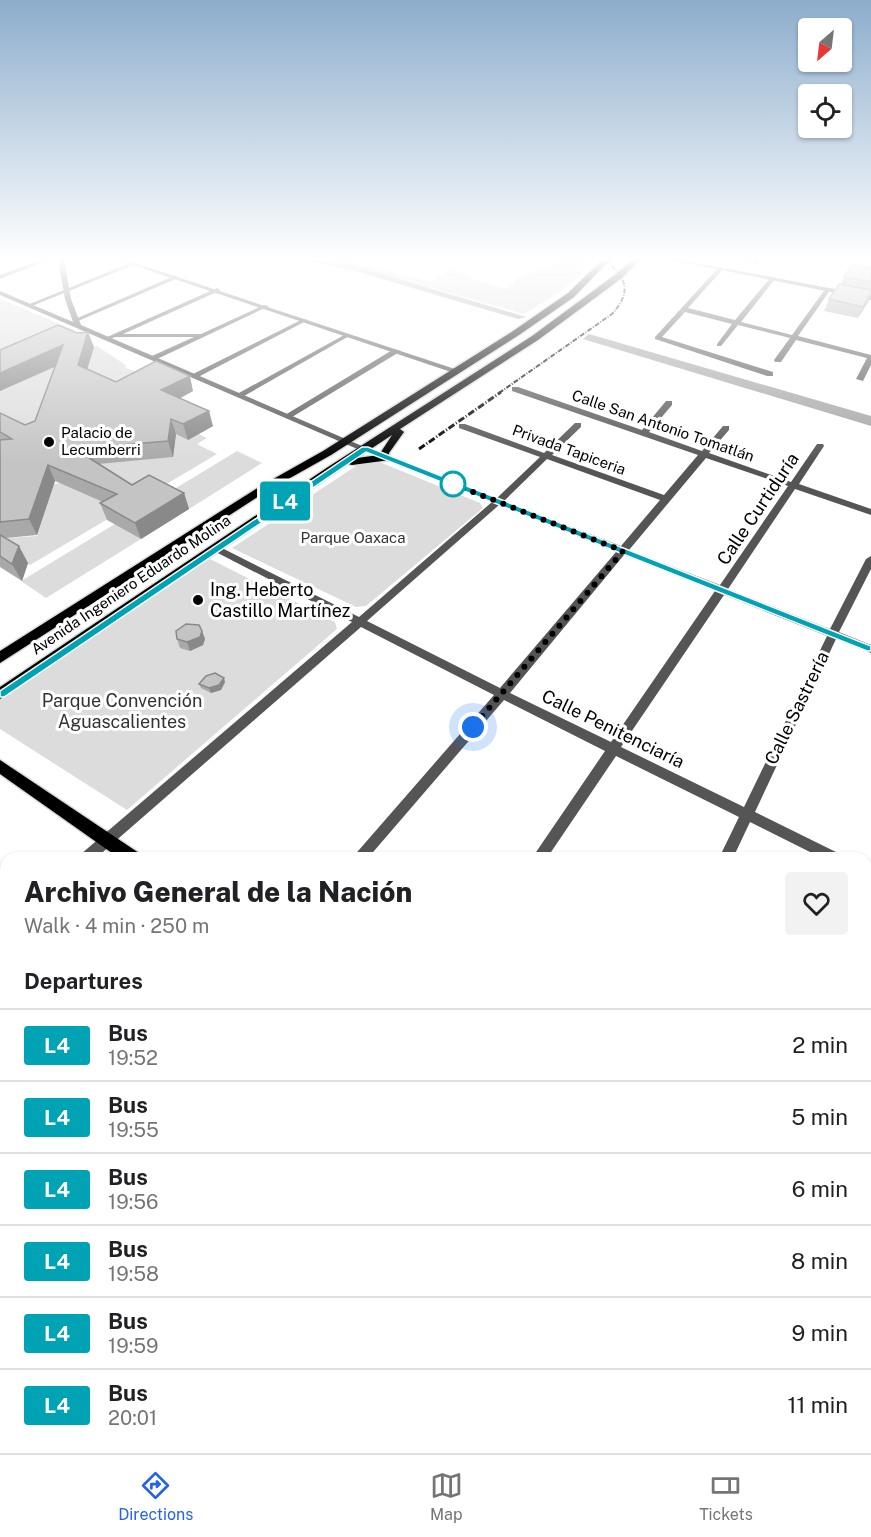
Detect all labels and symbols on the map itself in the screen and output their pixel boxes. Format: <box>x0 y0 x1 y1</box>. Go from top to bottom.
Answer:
north arrow <box>798 18 852 72</box>
street label: Calle San Antonio Tomatlán <box>570 386 757 465</box>
street label: Privada Tapiceria <box>510 421 628 478</box>
place label: Palacio de Lecumberri <box>61 424 141 458</box>
marker: Palacio de Lecumberri <box>42 435 56 449</box>
street label: Calle Curtiduría <box>712 449 803 569</box>
unlabelled marker <box>440 471 466 497</box>
line badge: L4 <box>258 482 312 520</box>
street label: Avenida Ingeniero Eduardo Molina <box>28 511 234 658</box>
park label: Parque Oaxaca <box>301 529 405 546</box>
place label: Ing. Heberto Castillo Martínez <box>210 579 350 621</box>
marker: Ing. Heberto Castillo Martínez <box>191 593 205 607</box>
street label: Calle Sastrería <box>760 648 833 768</box>
street label: Calle Penitenciaría <box>539 685 688 772</box>
park label: Parque Convención Aguascalientes <box>42 690 202 732</box>
your location <box>458 712 488 742</box>

